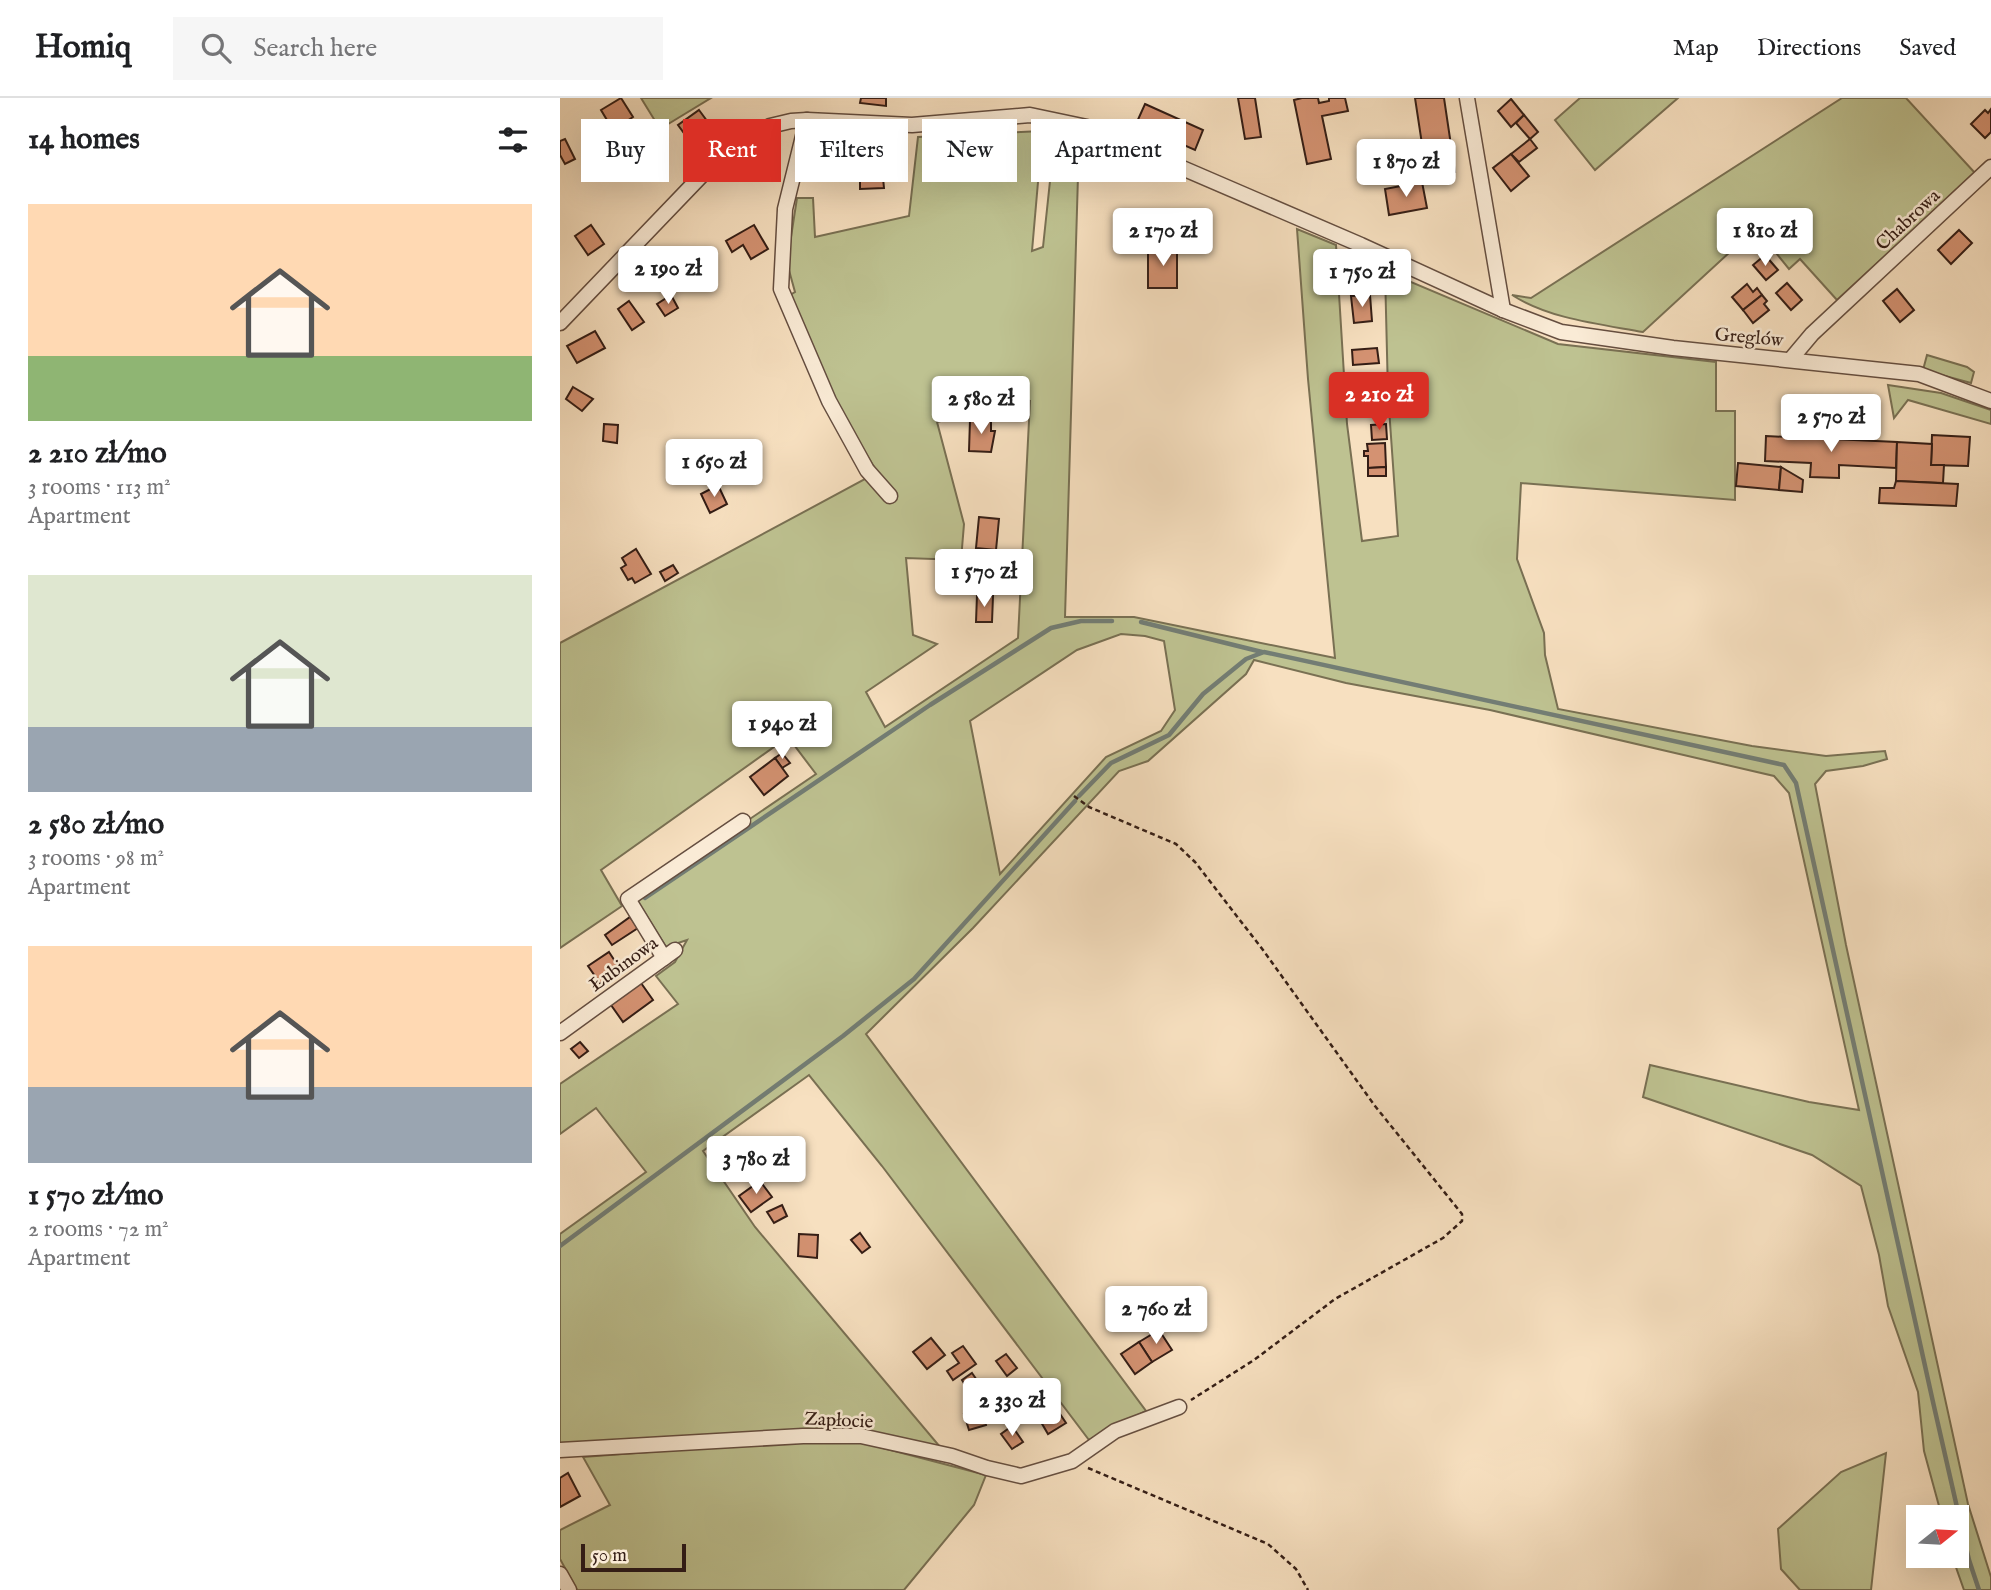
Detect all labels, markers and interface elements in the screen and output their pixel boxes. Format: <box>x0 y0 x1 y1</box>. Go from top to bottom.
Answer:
search box <box>173 17 663 80</box>
text: Homiq <box>35 27 131 69</box>
icon: search <box>197 29 235 67</box>
text: Search here <box>253 32 377 65</box>
text: Map <box>1673 33 1719 64</box>
text: Directions <box>1757 33 1861 64</box>
text: Saved <box>1899 33 1956 64</box>
chip: Buy <box>581 119 669 182</box>
chip: Rent <box>683 119 781 182</box>
chip: Filters <box>795 119 908 182</box>
chip: New <box>922 119 1017 182</box>
chip: Apartment <box>1031 119 1186 182</box>
text: 14 homes <box>28 121 140 159</box>
icon: filters <box>494 121 532 159</box>
pin: 1 870 zł <box>1334 140 1478 199</box>
text: 1 870 zł <box>1373 147 1439 176</box>
street label: Chabrowa <box>1871 184 1946 256</box>
pin: 2 170 zł <box>1091 208 1235 268</box>
pin: 1 810 zł <box>1693 208 1837 268</box>
text: 2 170 zł <box>1129 216 1197 245</box>
text: 1 810 zł <box>1733 216 1797 245</box>
pin: 2 190 zł <box>596 246 740 306</box>
icon: home <box>217 250 343 376</box>
pin: 1 750 zł <box>1290 250 1434 309</box>
text: 2 190 zł <box>634 254 702 283</box>
text: 1 750 zł <box>1329 257 1395 286</box>
street label: Greglów <box>1714 323 1785 353</box>
pin: 2 210 zł <box>1307 372 1451 432</box>
pin: 2 580 zł <box>909 376 1053 436</box>
text: 2 210 zł <box>1345 380 1413 409</box>
text: 2 580 zł <box>948 384 1014 413</box>
pin: 2 570 zł <box>1759 394 1903 454</box>
text: 2 570 zł <box>1797 402 1865 431</box>
text: 2 210 zł/mo <box>28 435 167 473</box>
pin: 1 650 zł <box>642 440 786 499</box>
text: 1 650 zł <box>682 447 746 476</box>
text: 3 rooms · 113 m² <box>28 473 171 502</box>
text: Apartment <box>28 502 131 531</box>
pin: 1 570 zł <box>912 550 1056 609</box>
text: 1 570 zł <box>951 557 1017 586</box>
icon: home <box>217 621 343 747</box>
pin: 1 940 zł <box>710 702 854 761</box>
text: 1 940 zł <box>748 709 816 738</box>
text: 2 580 zł/mo <box>28 806 164 844</box>
text: 3 rooms · 98 m² <box>28 844 164 873</box>
text: Apartment <box>28 873 131 902</box>
street label: Łubinowa <box>585 931 664 998</box>
icon: home <box>217 992 343 1118</box>
pin: 3 780 zł <box>684 1136 828 1196</box>
text: 3 780 zł <box>723 1144 789 1173</box>
text: 1 570 zł/mo <box>28 1177 163 1215</box>
text: 2 rooms · 72 m² <box>28 1215 169 1244</box>
text: Apartment <box>28 1244 131 1273</box>
pin: 2 760 zł <box>1084 1286 1228 1346</box>
text: 2 760 zł <box>1121 1294 1191 1323</box>
pin: 2 330 zł <box>940 1378 1084 1438</box>
text: 2 330 zł <box>979 1386 1045 1415</box>
street label: Zapłocie <box>804 1407 874 1435</box>
north arrow <box>1906 1505 1969 1568</box>
map controls <box>1906 1505 1969 1568</box>
scale bar <box>581 1541 686 1573</box>
text: 50 m <box>592 1544 627 1568</box>

